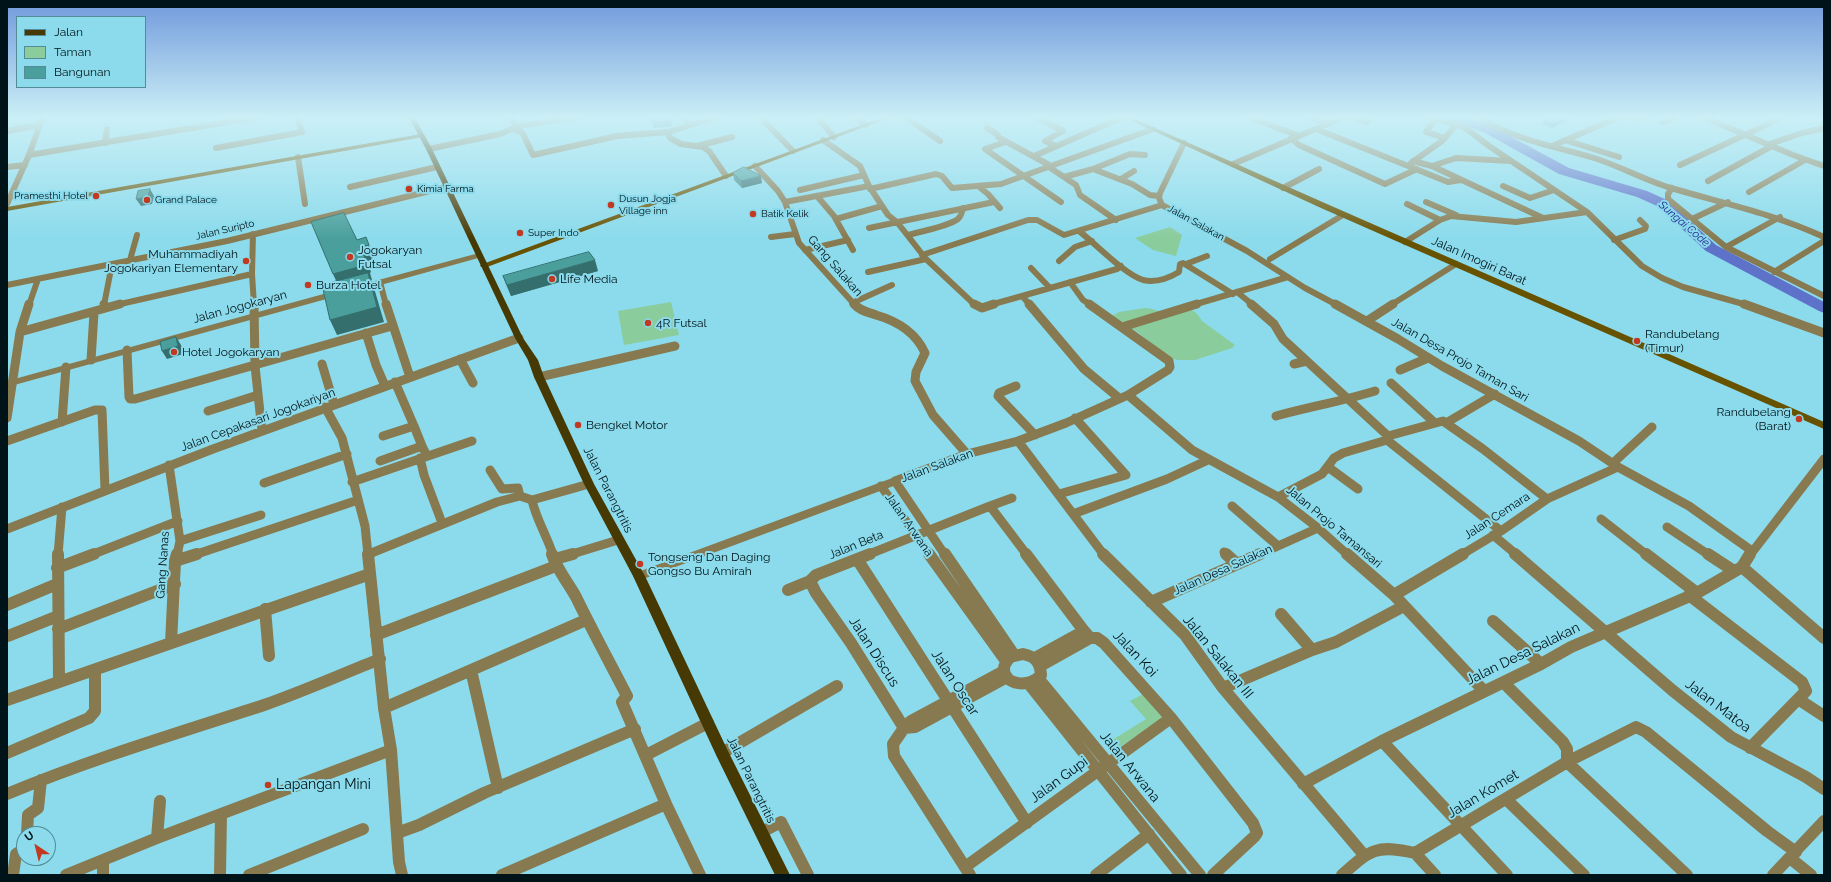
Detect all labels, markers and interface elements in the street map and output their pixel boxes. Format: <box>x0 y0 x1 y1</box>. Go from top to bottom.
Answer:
legend <box>16 16 146 88</box>
text: Jalan <box>54 25 83 39</box>
text: Taman <box>54 45 91 59</box>
text: Bangunan <box>54 65 111 79</box>
place label: Kimia Farma <box>417 183 474 195</box>
marker: Kimia Farma <box>404 184 414 194</box>
place label: Pramesthi Hotel <box>14 190 88 202</box>
marker: Pramesthi Hotel <box>91 191 101 201</box>
place label: Dusun Jogja Village inn <box>619 193 676 216</box>
place label: Grand Palace <box>155 194 217 206</box>
marker: Grand Palace <box>142 195 152 205</box>
water label: Sungai Code <box>1656 198 1712 250</box>
marker: Dusun Jogja Village inn <box>606 200 616 210</box>
street label: Jalan Salakan <box>1166 202 1226 244</box>
place label: Batik Kelik <box>761 208 809 220</box>
marker: Batik Kelik <box>748 209 758 219</box>
street label: Jalan Suripto <box>195 217 255 243</box>
place label: Super Indo <box>528 227 579 239</box>
marker: Super Indo <box>515 228 525 238</box>
street label: Gang Salakan <box>805 233 865 299</box>
street label: Jalan Imogiri Barat <box>1429 234 1529 288</box>
place label: Jogokaryan Futsal <box>358 243 422 271</box>
place label: Muhammadiyah Jogokariyan Elementary <box>104 247 238 275</box>
marker: Jogokaryan Futsal <box>345 252 355 262</box>
marker: Muhammadiyah Jogokariyan Elementary <box>241 256 251 266</box>
place label: Life Media <box>560 272 618 286</box>
marker: Life Media <box>547 274 557 284</box>
place label: Burza Hotel <box>316 278 381 292</box>
marker: Burza Hotel <box>303 280 313 290</box>
street label: Jalan Jogokaryan <box>192 288 288 326</box>
street label: Jalan Desa Projo Taman Sari <box>1389 315 1531 405</box>
place label: 4R Futsal <box>656 316 707 330</box>
marker: 4R Futsal <box>643 318 653 328</box>
place label: Randubelang (Timur) <box>1645 327 1720 355</box>
marker: Randubelang (Timur) <box>1632 336 1642 346</box>
place label: Hotel Jogokaryan <box>182 345 279 359</box>
marker: Hotel Jogokaryan <box>169 347 179 357</box>
street label: Jalan Cepakasari Jogokariyan <box>179 385 337 455</box>
place label: Randubelang (Barat) <box>1716 405 1791 433</box>
marker: Randubelang (Barat) <box>1794 414 1804 424</box>
place label: Bengkel Motor <box>586 418 668 432</box>
marker: Bengkel Motor <box>573 420 583 430</box>
street label: Jalan Parangtritis <box>580 445 636 535</box>
street label: Jalan Salakan <box>899 446 975 486</box>
street label: Jalan Projo Tamansari <box>1283 483 1385 571</box>
street label: Jalan Cemara <box>1461 489 1533 543</box>
street label: Jalan Arwana <box>882 491 936 559</box>
street label: Jalan Beta <box>827 528 885 562</box>
street label: Gang Nanas <box>153 531 173 599</box>
street label: Jalan Desa Salakan <box>1171 542 1275 598</box>
place label: Tongseng Dan Daging Gongso Bu Amirah <box>648 550 770 578</box>
marker: Tongseng Dan Daging Gongso Bu Amirah <box>635 559 645 569</box>
street label: Jalan Salakan III <box>1179 612 1257 702</box>
street label: Jalan Discus <box>845 614 903 690</box>
street label: Jalan Desa Salakan <box>1463 619 1583 689</box>
street label: Jalan Koi <box>1109 627 1161 681</box>
street label: Jalan Oscar <box>928 647 982 719</box>
street label: Jalan Matoa <box>1682 676 1754 736</box>
street label: Jalan Arwana <box>1096 728 1164 806</box>
street label: Jalan Parangtritis <box>724 734 778 826</box>
street label: Jalan Gupi <box>1027 753 1091 807</box>
street label: Jalan Komet <box>1444 766 1522 822</box>
place label: Lapangan Mini <box>276 777 371 793</box>
marker: Lapangan Mini <box>263 780 273 790</box>
north arrow <box>16 826 56 866</box>
text: U <box>22 829 37 844</box>

